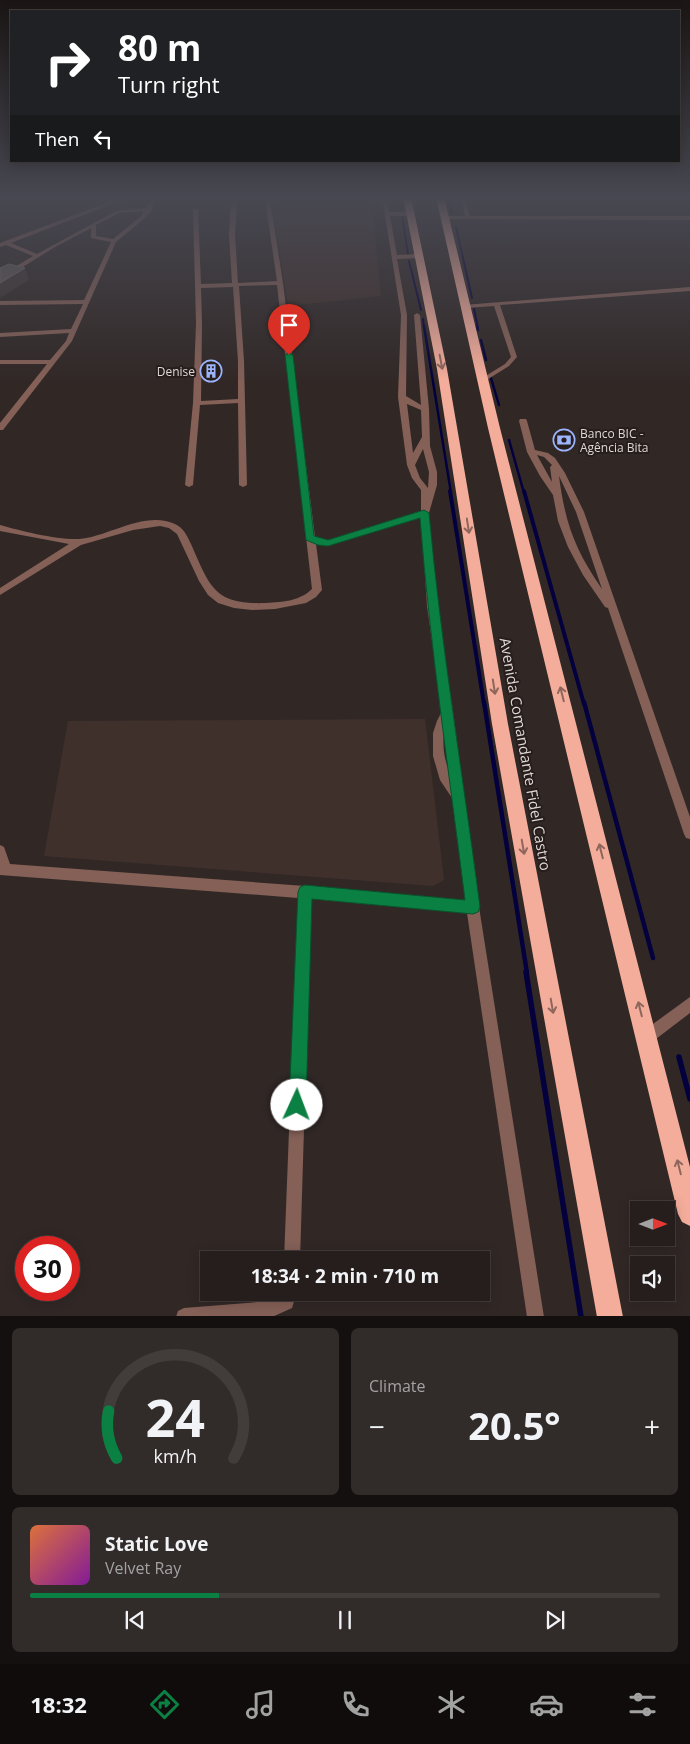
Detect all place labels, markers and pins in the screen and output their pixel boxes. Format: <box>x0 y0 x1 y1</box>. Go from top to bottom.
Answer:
pin <box>268 304 310 355</box>
building icon: Denise <box>199 359 223 383</box>
place label: Denise <box>157 363 195 380</box>
place label: Banco BIC - Agência Bita <box>580 425 649 456</box>
bank icon: Banco BIC - Agência Bita <box>552 428 576 452</box>

